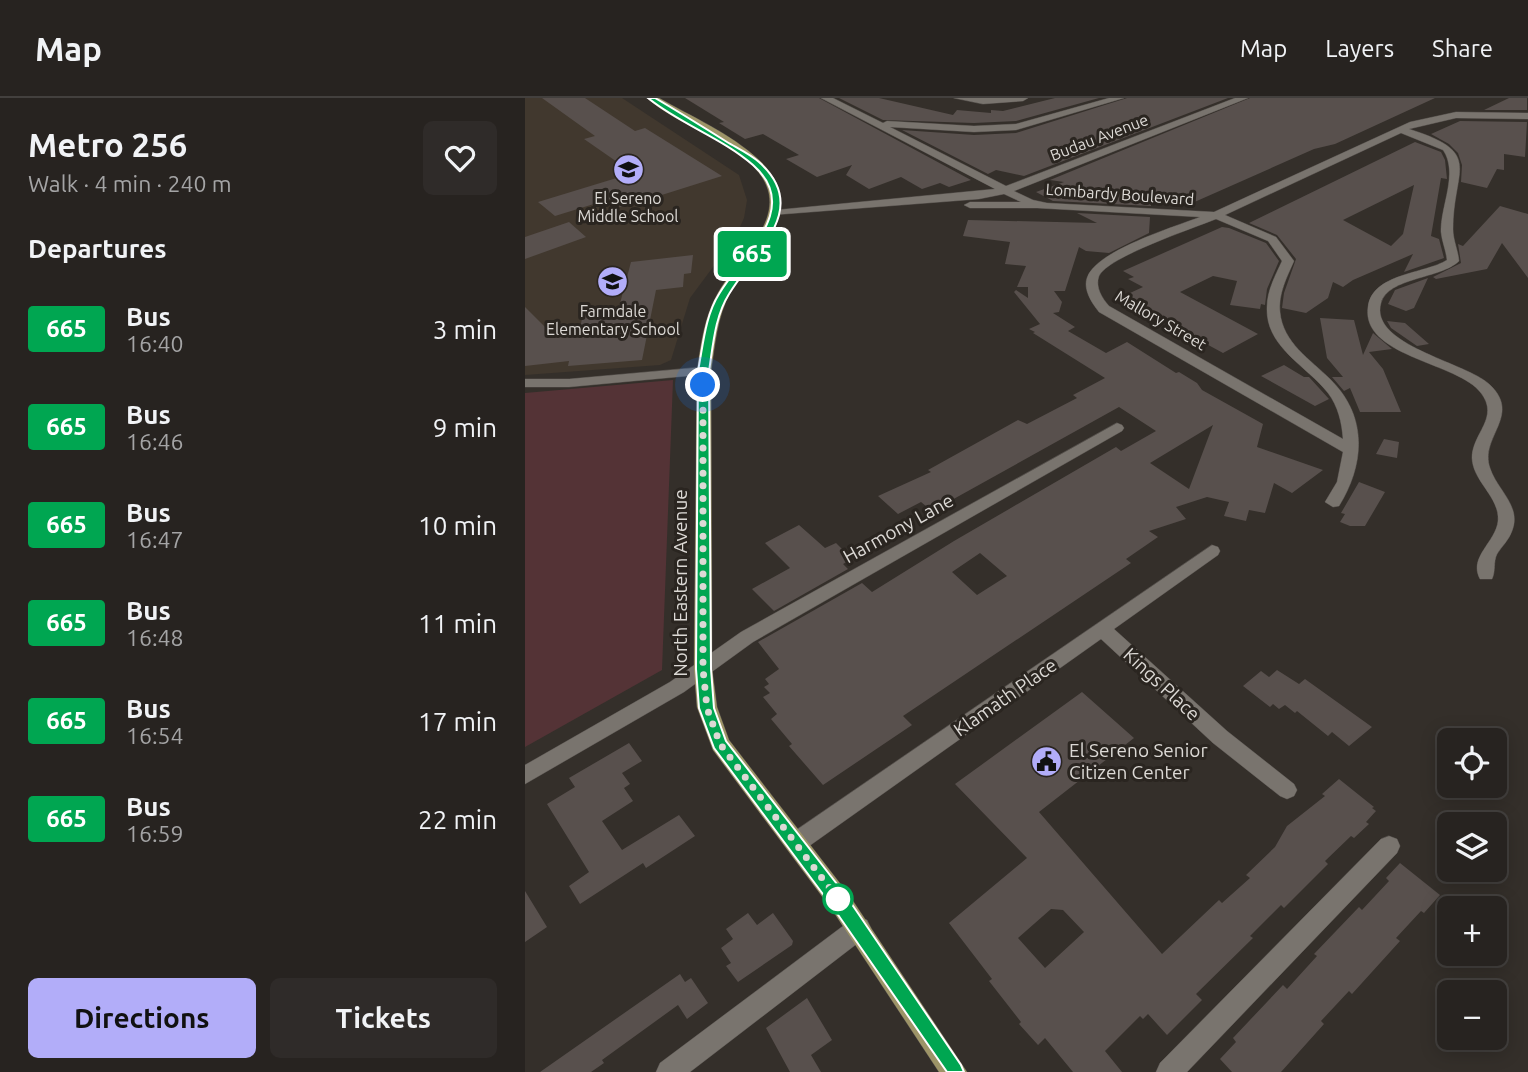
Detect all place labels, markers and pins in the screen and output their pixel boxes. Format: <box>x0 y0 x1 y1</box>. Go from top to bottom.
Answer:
school or university icon: El Sereno Middle School <box>611 152 645 186</box>
place label: El Sereno Middle School <box>577 189 679 225</box>
school or university icon: Farmdale Elementary School <box>596 265 630 299</box>
place label: Farmdale Elementary School <box>546 302 680 338</box>
place label: El Sereno Senior Citizen Center <box>1069 739 1208 783</box>
public building icon: El Sereno Senior Citizen Center <box>1029 744 1063 778</box>
unlabelled marker <box>823 884 853 914</box>

